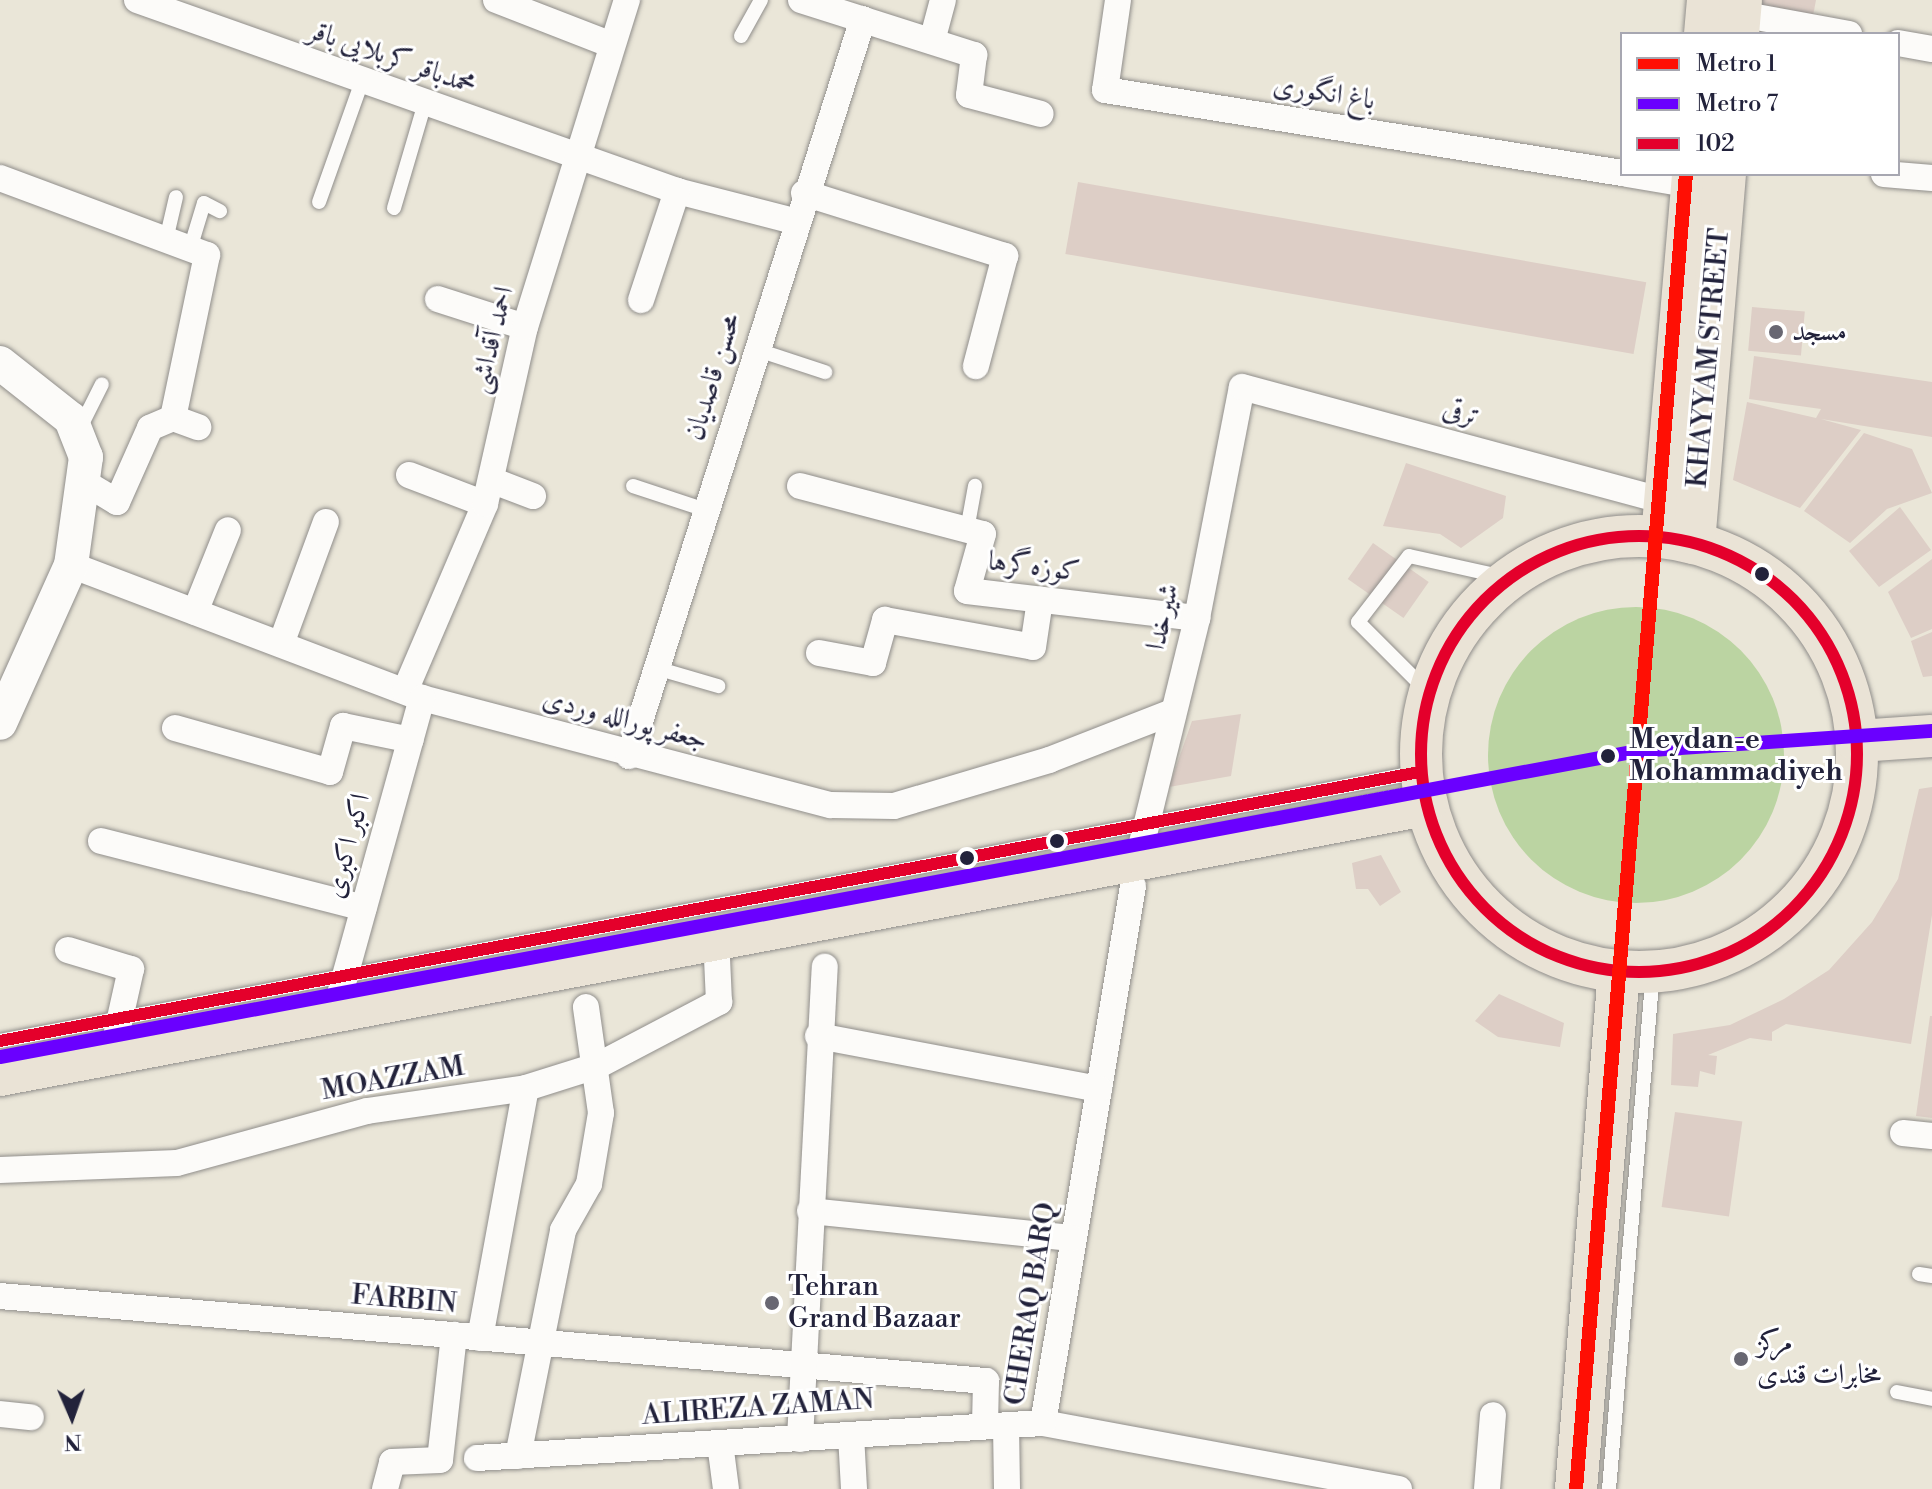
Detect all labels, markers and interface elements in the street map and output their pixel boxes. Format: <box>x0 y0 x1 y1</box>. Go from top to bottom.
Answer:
street label: محمدباقر کربلایی باقر <box>304 14 480 102</box>
legend <box>1620 32 1900 176</box>
text: Metro 1 <box>1696 49 1777 79</box>
street label: باغ انگوری <box>1271 68 1377 118</box>
text: Metro 7 <box>1696 89 1778 119</box>
text: 102 <box>1696 129 1735 159</box>
street label: KHAYYAM STREET <box>1681 227 1737 489</box>
street label: احمد آقداشی <box>462 283 522 397</box>
street label: محسن قاصدیان <box>678 309 748 445</box>
place label: مسجد <box>1792 315 1847 349</box>
marker: مسجد <box>1767 323 1785 341</box>
street label: ترقی <box>1439 392 1483 434</box>
street label: کوزه‌گرها <box>986 545 1082 589</box>
unlabelled marker <box>1754 566 1770 582</box>
street label: شیرخدا <box>1139 580 1187 654</box>
street label: جعفر پورالله وردی <box>539 682 711 758</box>
place label: Meydan-e Mohammadiyeh <box>1629 723 1842 789</box>
marker: Meydan-e Mohammadiyeh <box>1594 742 1622 770</box>
street label: اکبر اکبری <box>318 790 378 902</box>
unlabelled marker <box>1049 833 1065 849</box>
unlabelled marker <box>959 850 975 866</box>
street label: MOAZZAM <box>319 1050 467 1108</box>
street label: CHERAQ BARQ <box>998 1200 1064 1408</box>
place label: Tehran Grand Bazaar <box>788 1270 961 1336</box>
street label: FARBIN <box>350 1279 458 1321</box>
marker: Tehran Grand Bazaar <box>763 1294 781 1312</box>
place label: مرکز مخابرات قندی <box>1757 1326 1881 1392</box>
marker: مرکز مخابرات قندی <box>1732 1350 1750 1368</box>
north arrow <box>32 1377 112 1457</box>
street label: ALIREZA ZAMAN <box>641 1383 875 1433</box>
text: N <box>64 1428 82 1455</box>

